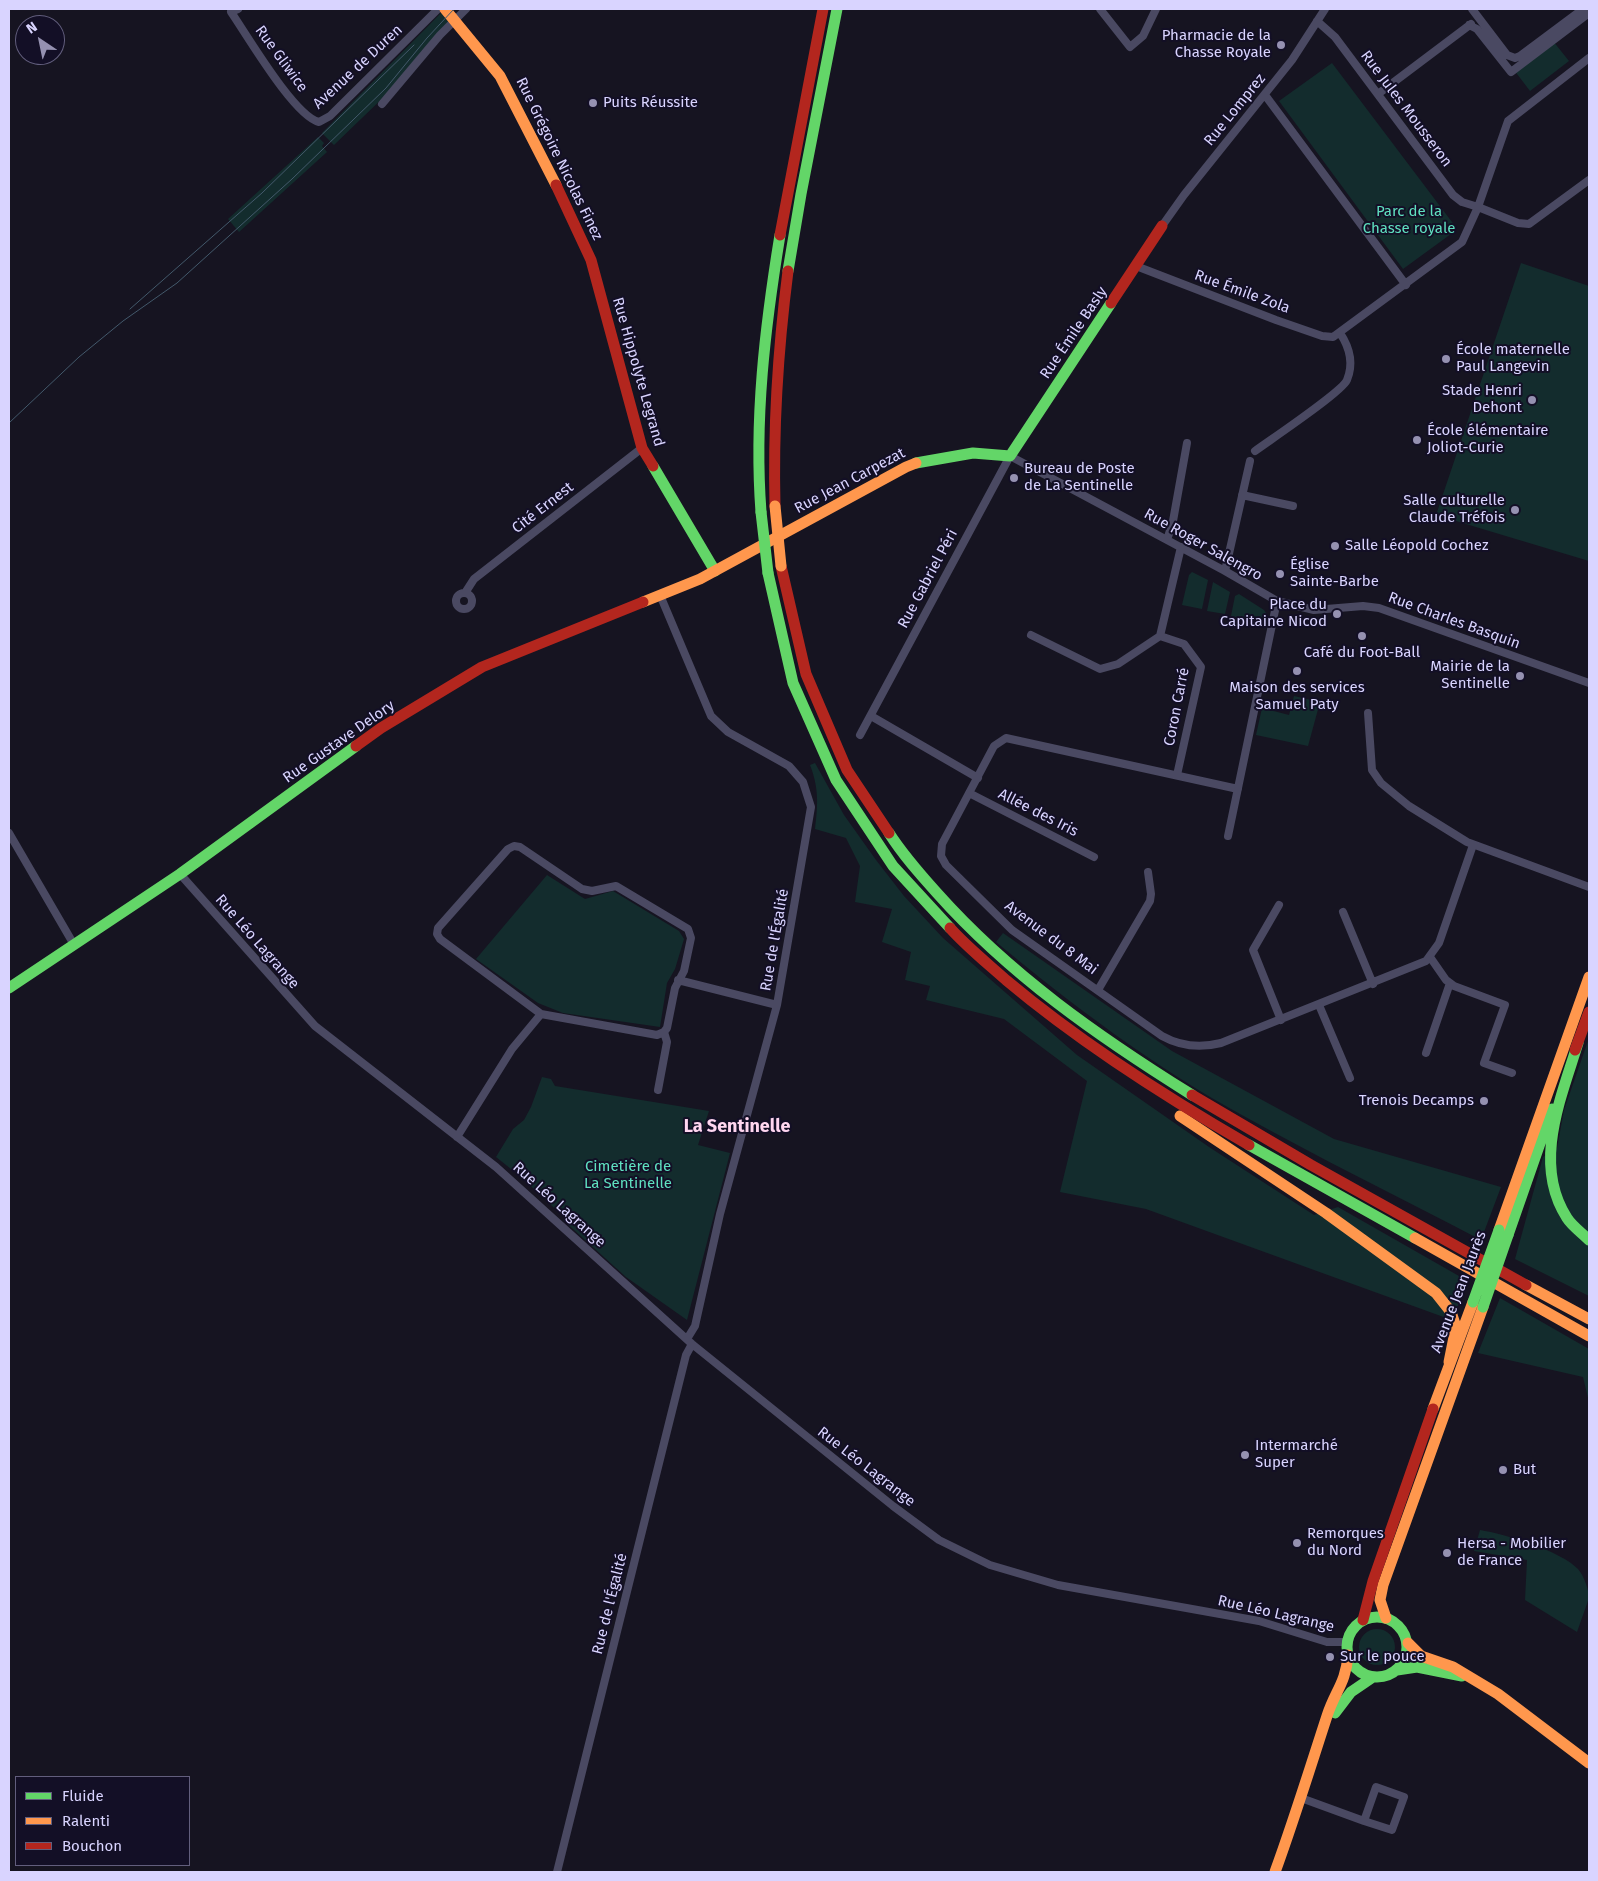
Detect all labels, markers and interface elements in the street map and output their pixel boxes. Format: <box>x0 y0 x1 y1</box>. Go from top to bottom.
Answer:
north arrow <box>15 15 65 65</box>
text: N <box>23 18 40 38</box>
street label: Avenue de Duren <box>310 21 406 113</box>
street label: Rue Gliwice <box>251 22 311 96</box>
place label: Pharmacie de la Chasse Royale <box>1162 27 1271 62</box>
marker: Pharmacie de la Chasse Royale <box>1275 39 1287 51</box>
street label: Rue Jules Mousseron <box>1356 47 1456 171</box>
street label: Rue Lomprez <box>1200 70 1270 150</box>
street label: Rue Grégoire Nicolas Finez <box>512 75 606 243</box>
place label: Puits Réussite <box>603 94 698 112</box>
marker: Puits Réussite <box>587 97 599 109</box>
park label: Parc de la Chasse royale <box>1363 203 1455 238</box>
street label: Rue Émile Zola <box>1192 266 1292 318</box>
street label: Rue Émile Basly <box>1037 284 1111 382</box>
street label: Rue Hippolyte Legrand <box>608 295 668 449</box>
place label: École maternelle Paul Langevin <box>1456 341 1570 376</box>
marker: École maternelle Paul Langevin <box>1440 353 1452 365</box>
place label: Stade Henri Dehont <box>1442 382 1522 417</box>
marker: Stade Henri Dehont <box>1526 394 1538 406</box>
place label: École élémentaire Joliot-Curie <box>1427 422 1549 457</box>
marker: École élémentaire Joliot-Curie <box>1411 434 1423 446</box>
street label: Rue Jean Carpezat <box>792 444 908 518</box>
place label: Bureau de Poste de La Sentinelle <box>1024 460 1135 495</box>
marker: Bureau de Poste de La Sentinelle <box>1008 472 1020 484</box>
street label: Cité Ernest <box>509 478 577 538</box>
place label: Salle culturelle Claude Tréfois <box>1403 492 1505 527</box>
marker: Salle culturelle Claude Tréfois <box>1509 504 1521 516</box>
street label: Rue Roger Salengro <box>1141 505 1265 585</box>
street label: Rue Gabriel Péri <box>894 526 962 632</box>
place label: Salle Léopold Cochez <box>1345 537 1488 555</box>
marker: Salle Léopold Cochez <box>1329 540 1341 552</box>
place label: Église Sainte-Barbe <box>1290 556 1379 591</box>
marker: Église Sainte-Barbe <box>1274 568 1286 580</box>
street label: Rue Charles Basquin <box>1385 589 1523 653</box>
place label: Place du Capitaine Nicod <box>1220 596 1327 631</box>
marker: Place du Capitaine Nicod <box>1331 608 1343 620</box>
marker: Café du Foot-Ball <box>1356 630 1368 642</box>
place label: Café du Foot-Ball <box>1304 644 1420 662</box>
place label: Mairie de la Sentinelle <box>1430 658 1510 693</box>
marker: Maison des services Samuel Paty <box>1291 665 1303 677</box>
street label: Coron Carré <box>1161 666 1193 748</box>
marker: Mairie de la Sentinelle <box>1514 670 1526 682</box>
place label: Maison des services Samuel Paty <box>1229 679 1365 714</box>
street label: Rue Gustave Delory <box>280 697 398 787</box>
street label: Allée des Iris <box>995 785 1081 841</box>
street label: Rue de l'Égalité <box>757 887 793 993</box>
street label: Rue Léo Lagrange <box>211 891 303 993</box>
street label: Avenue du 8 Mai <box>1001 897 1101 979</box>
place label: Trenois Decamps <box>1359 1092 1474 1110</box>
marker: Trenois Decamps <box>1478 1095 1490 1107</box>
district label: La Sentinelle <box>684 1116 790 1138</box>
street label: Rue Léo Lagrange <box>509 1158 609 1252</box>
park label: Cimetière de La Sentinelle <box>584 1158 672 1193</box>
street label: Avenue Jean Jaurès <box>1427 1228 1491 1356</box>
street label: Rue Léo Lagrange <box>814 1423 918 1511</box>
place label: Intermarché Super <box>1255 1437 1338 1472</box>
marker: Intermarché Super <box>1239 1449 1251 1461</box>
place label: But <box>1513 1461 1536 1479</box>
marker: But <box>1497 1464 1509 1476</box>
place label: Remorques du Nord <box>1307 1525 1384 1560</box>
place label: Hersa - Mobilier de France <box>1457 1535 1566 1570</box>
marker: Remorques du Nord <box>1291 1537 1303 1549</box>
marker: Hersa - Mobilier de France <box>1441 1547 1453 1559</box>
street label: Rue de l'Égalité <box>589 1551 631 1657</box>
street label: Rue Léo Lagrange <box>1216 1592 1336 1636</box>
place label: Sur le pouce <box>1340 1648 1425 1666</box>
marker: Sur le pouce <box>1324 1651 1336 1663</box>
legend <box>15 1776 190 1866</box>
text: Fluide <box>62 1787 104 1805</box>
text: Ralenti <box>62 1812 110 1830</box>
text: Bouchon <box>62 1837 122 1855</box>

